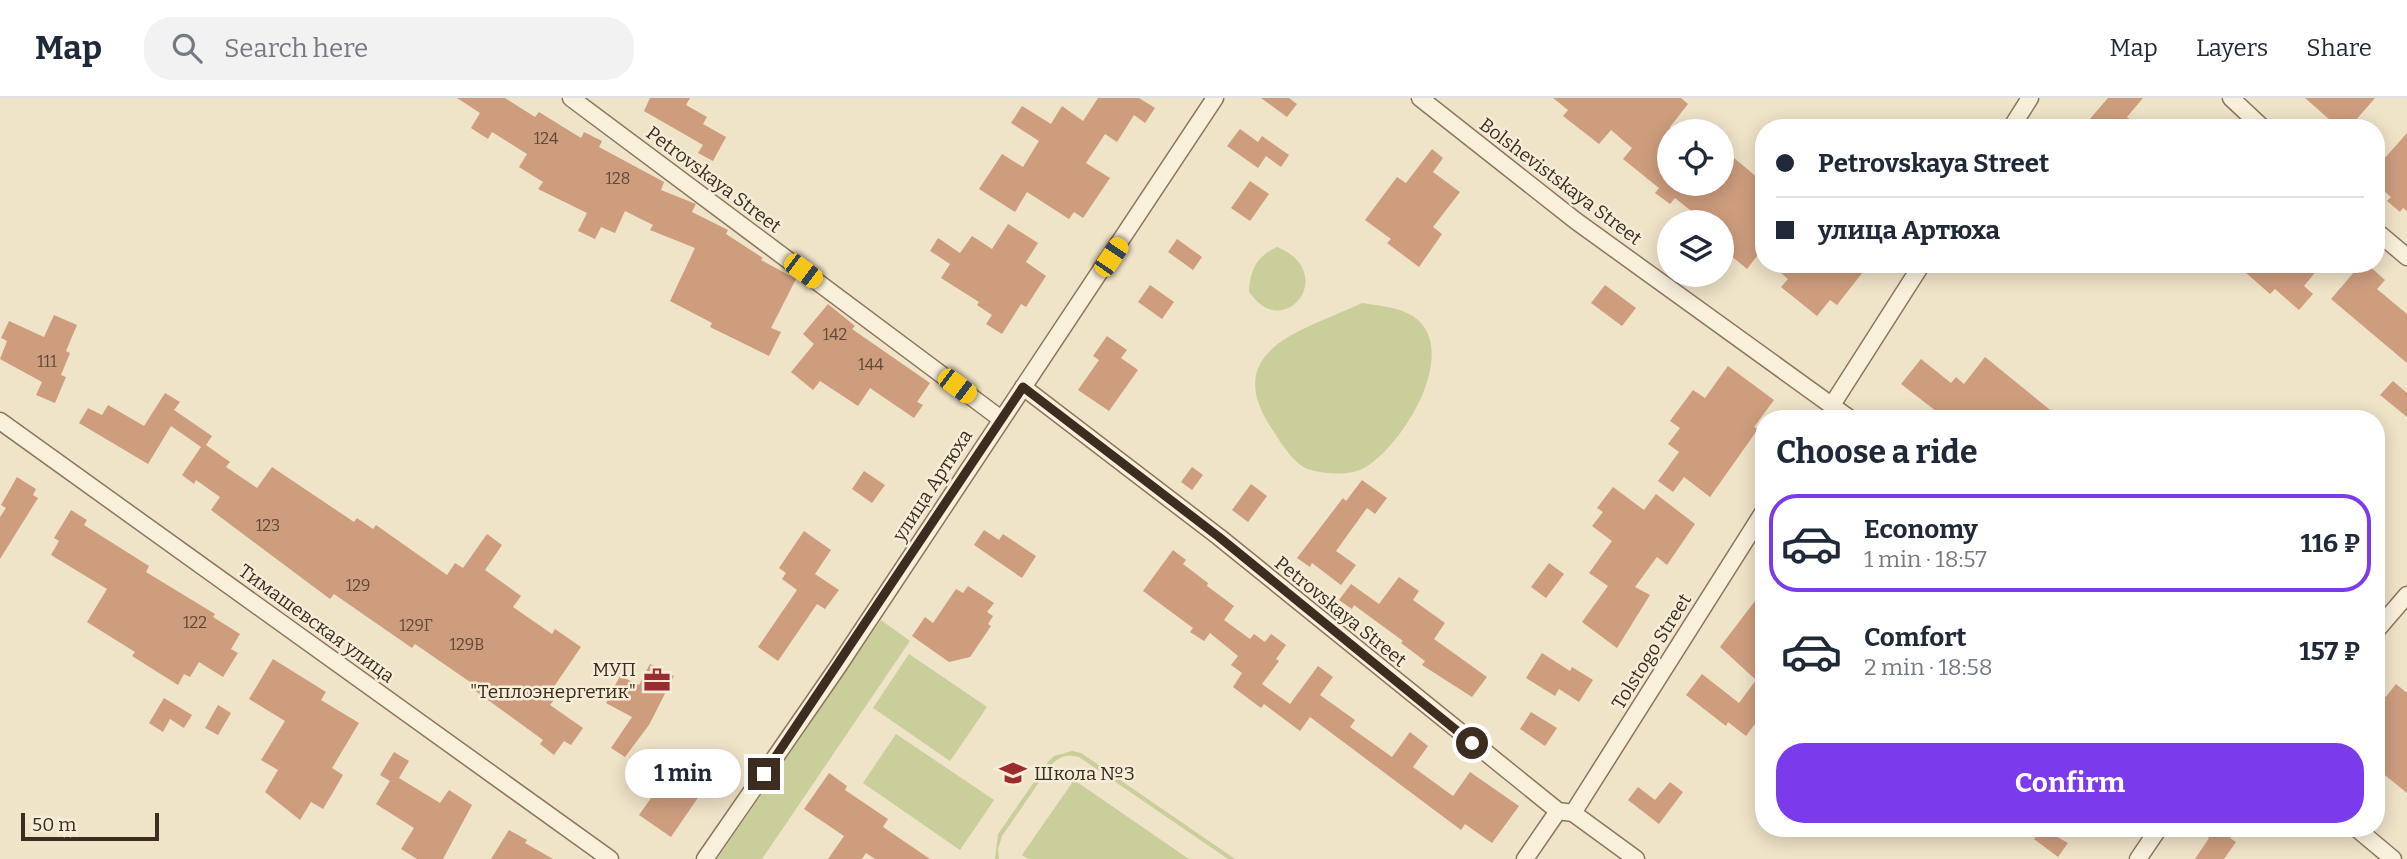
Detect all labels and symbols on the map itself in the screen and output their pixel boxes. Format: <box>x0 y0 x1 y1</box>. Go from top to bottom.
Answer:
street label: Bolshevistskaya Street <box>1475 113 1647 250</box>
street label: Petrovskaya Street <box>642 121 786 238</box>
house number: 124 <box>534 129 559 148</box>
house number: 128 <box>606 169 630 188</box>
car <box>1091 234 1132 280</box>
car <box>780 250 827 292</box>
house number: 142 <box>823 325 847 344</box>
house number: 111 <box>37 352 57 371</box>
house number: 144 <box>858 355 884 374</box>
car <box>934 365 981 407</box>
street label: улица Артюха <box>887 425 977 546</box>
house number: 123 <box>256 516 280 535</box>
street label: Petrovskaya Street <box>1270 551 1411 672</box>
street label: Тимашевская улица <box>234 559 399 688</box>
house number: 129 <box>346 576 370 595</box>
street label: Tolstogo Street <box>1607 589 1696 713</box>
house number: 122 <box>183 613 207 632</box>
house number: 129Г <box>399 616 433 635</box>
house number: 129В <box>450 635 484 654</box>
place label: МУП "Теплоэнергетик" <box>470 658 636 703</box>
office icon: МУП "Теплоэнергетик" <box>642 665 672 695</box>
route start <box>1456 727 1488 759</box>
callout: 1 min <box>624 750 740 798</box>
route end <box>748 758 780 790</box>
school or university icon: Школа №3 <box>998 758 1028 788</box>
place label: Школа №3 <box>1034 762 1135 785</box>
scale bar <box>21 810 159 842</box>

